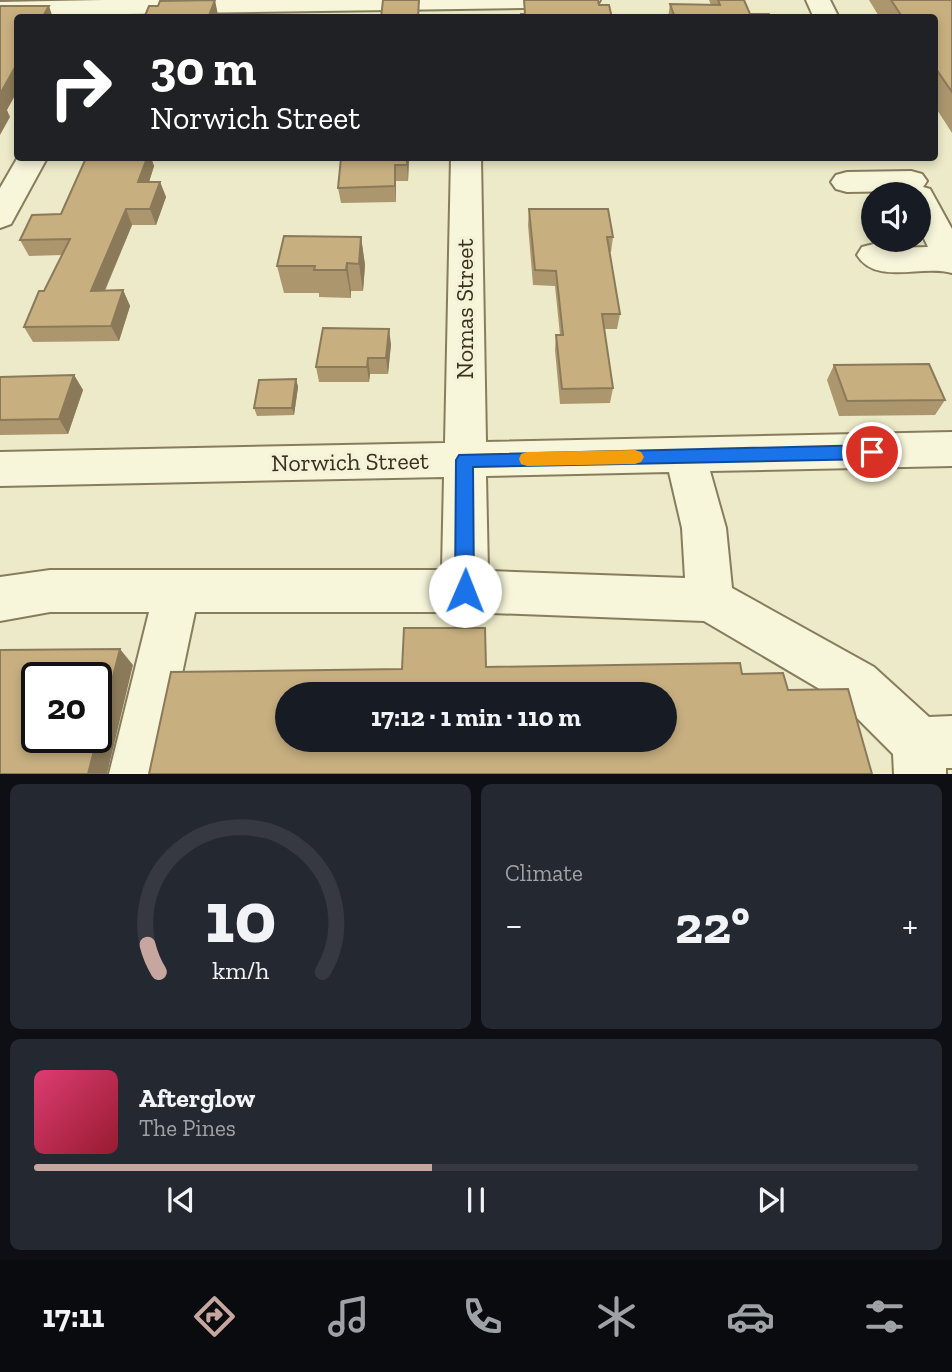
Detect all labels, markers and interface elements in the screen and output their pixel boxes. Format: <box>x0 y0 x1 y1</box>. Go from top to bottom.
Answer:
text: 30 m <box>150 39 256 98</box>
icon: right <box>35 42 126 133</box>
text: Norwich Street <box>150 99 360 137</box>
map controls <box>861 182 931 252</box>
button: sound <box>861 182 931 252</box>
street label: Nomas Street <box>450 238 479 380</box>
pin <box>842 422 902 482</box>
icon: arrive <box>853 433 891 471</box>
street label: Norwich Street <box>271 446 429 477</box>
position arrow <box>428 554 502 628</box>
speed limit sign: 20 <box>21 662 112 753</box>
text: 17:12 · 1 min · 110 m <box>371 701 581 733</box>
text: Climate <box>505 859 583 887</box>
text: 10 <box>205 874 276 962</box>
text: 22° <box>675 894 750 956</box>
text: − <box>505 902 523 948</box>
text: + <box>902 902 918 948</box>
text: km/h <box>212 955 269 985</box>
text: Afterglow <box>139 1082 255 1114</box>
text: The Pines <box>139 1114 236 1142</box>
icon: previous <box>162 1181 200 1219</box>
icon: pause <box>457 1181 495 1219</box>
icon: next <box>752 1181 790 1219</box>
icon: directions <box>190 1292 239 1341</box>
icon: music <box>324 1292 373 1341</box>
icon: phone <box>458 1292 507 1341</box>
icon: climate <box>592 1292 641 1341</box>
icon: car <box>726 1292 775 1341</box>
icon: filters <box>860 1292 909 1341</box>
text: 17:11 <box>43 1297 104 1335</box>

